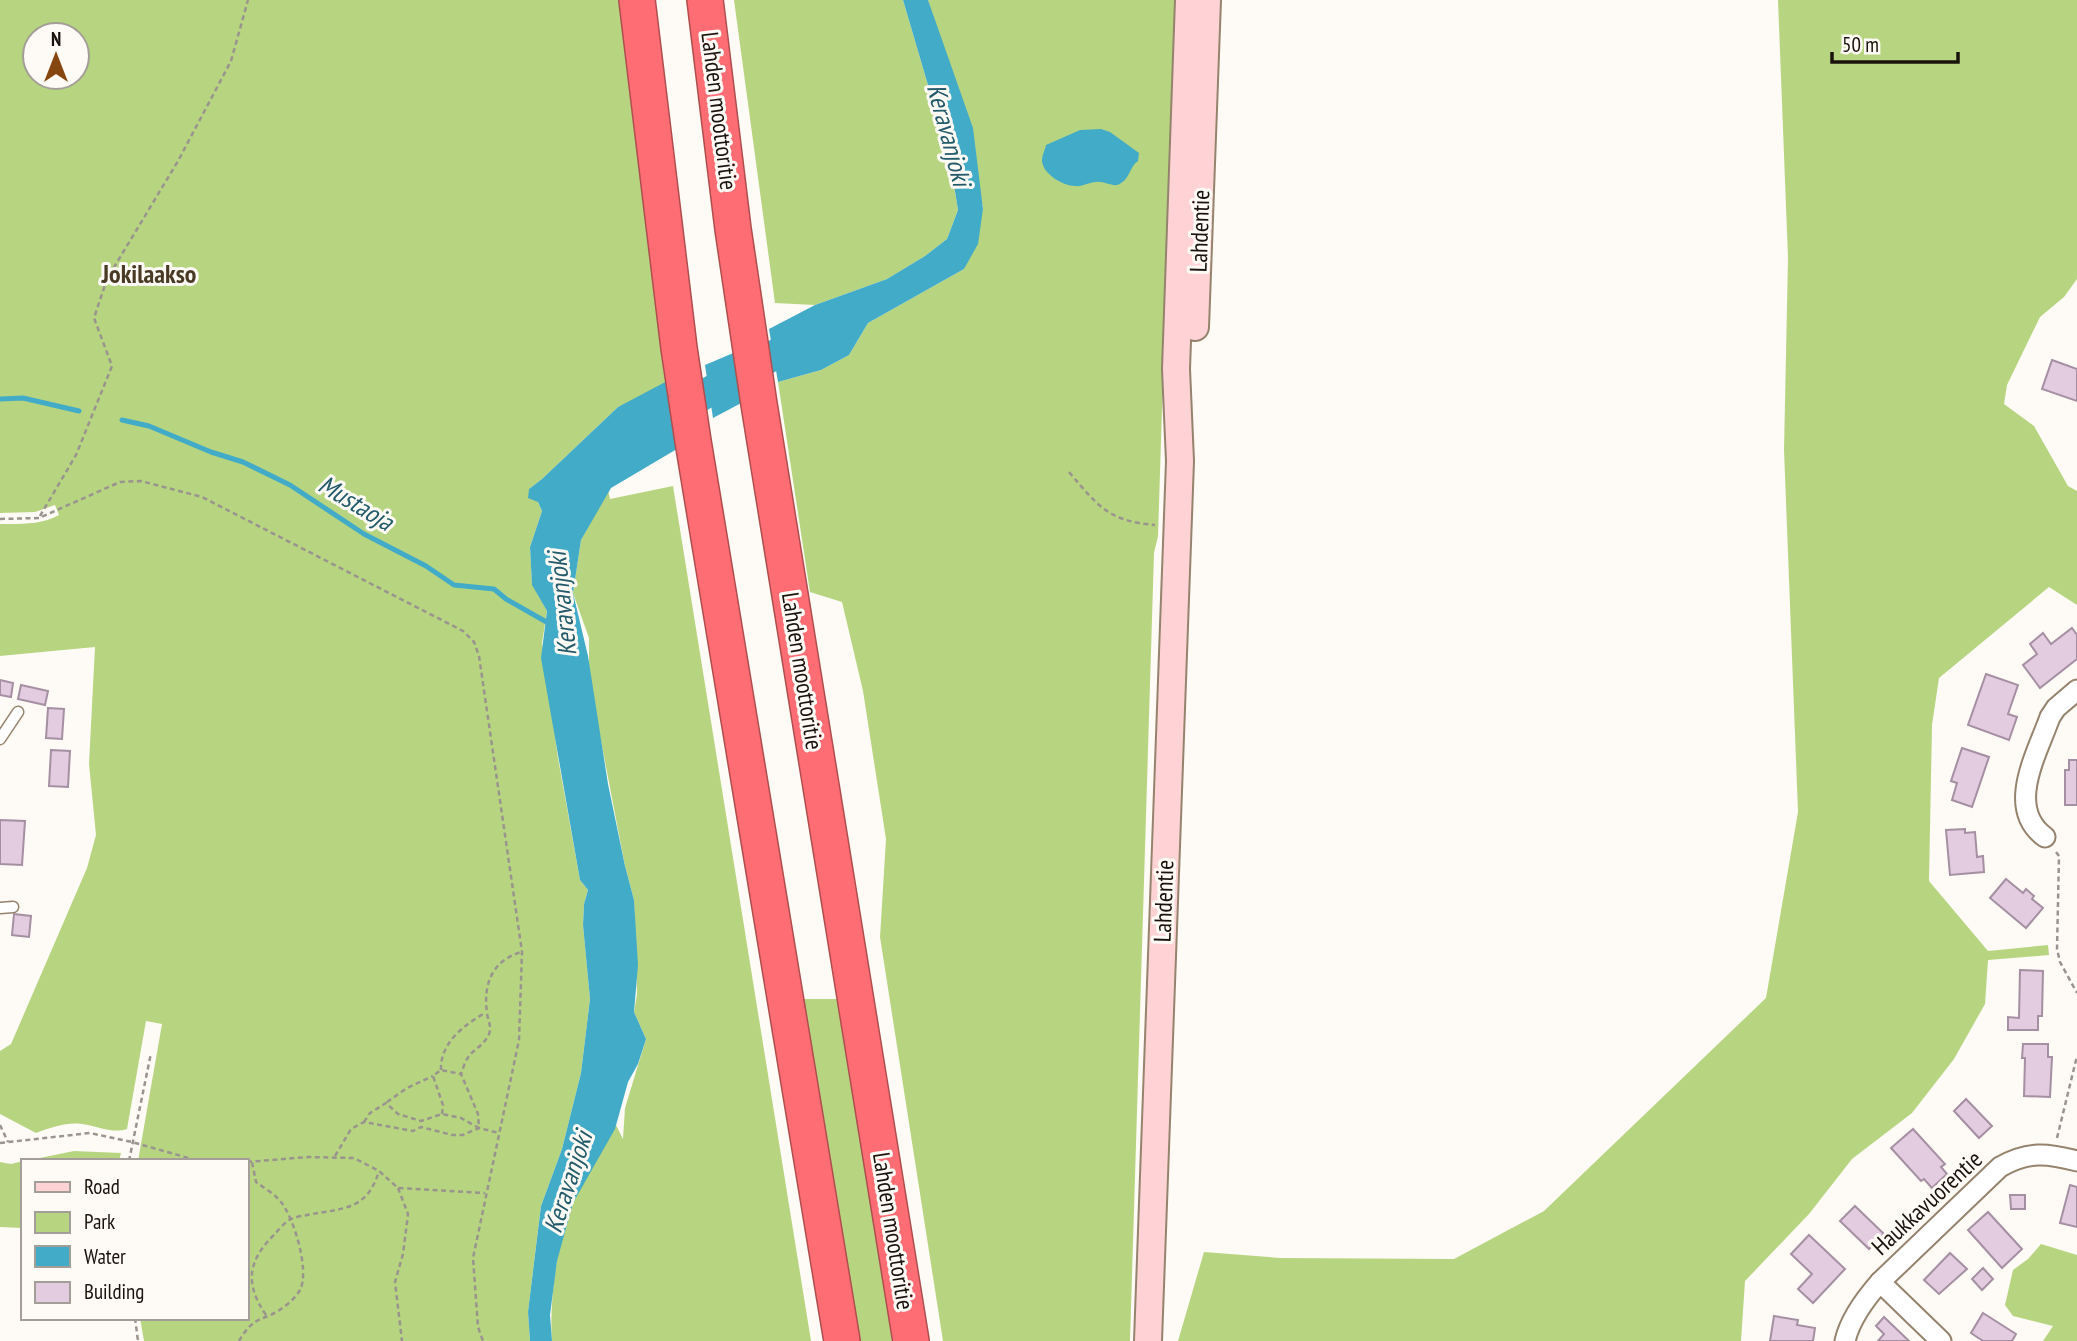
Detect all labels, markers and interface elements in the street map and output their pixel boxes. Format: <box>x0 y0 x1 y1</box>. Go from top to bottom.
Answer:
north arrow <box>21 21 91 91</box>
scale bar <box>1832 21 1958 65</box>
text: N <box>51 27 61 51</box>
street label: Lahden moottoritie <box>694 30 745 192</box>
text: 50 m <box>1842 31 1879 58</box>
water label: Keravanjoki <box>920 80 980 193</box>
street label: Lahdentie <box>1183 189 1216 273</box>
district label: Jokilaakso <box>101 257 196 290</box>
water label: Mustaoja <box>313 467 401 539</box>
water label: Keravanjoki <box>539 547 583 658</box>
street label: Lahden moottoritie <box>775 590 830 752</box>
street label: Lahdentie <box>1147 859 1180 943</box>
water label: Keravanjoki <box>536 1124 600 1237</box>
street label: Haukkavuorentie <box>1865 1144 1988 1262</box>
street label: Lahden moottoritie <box>866 1150 921 1312</box>
legend <box>21 1159 248 1320</box>
text: Road <box>84 1173 120 1200</box>
text: Park <box>84 1208 115 1235</box>
text: Water <box>84 1243 126 1270</box>
text: Building <box>84 1278 144 1305</box>

